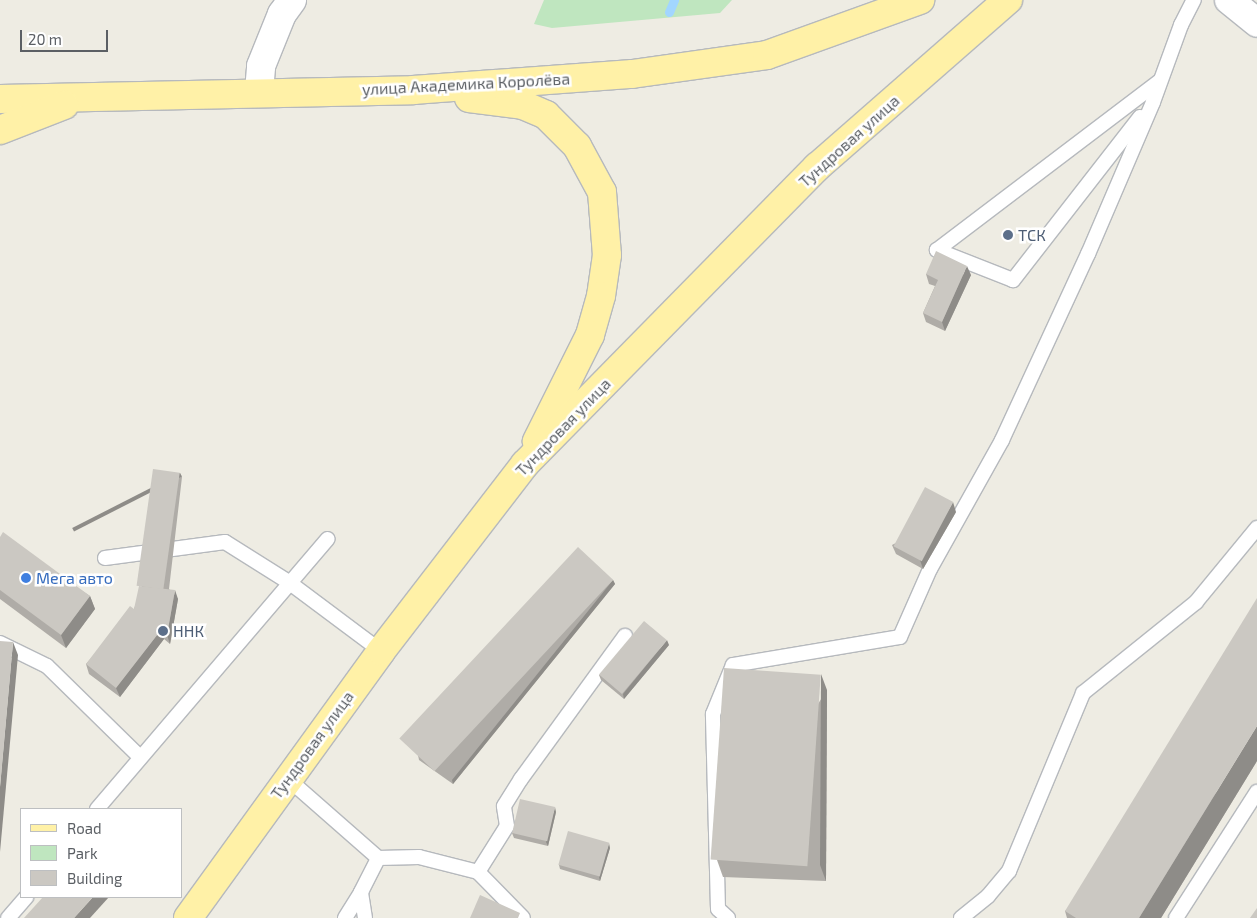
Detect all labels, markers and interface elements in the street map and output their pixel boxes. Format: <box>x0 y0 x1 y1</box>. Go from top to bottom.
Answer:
scale bar <box>22 20 110 52</box>
text: 20 m <box>28 30 62 48</box>
street label: улица Академика Королёва <box>362 69 570 99</box>
street label: Тундровая улица <box>795 91 903 191</box>
place label: ТСК <box>1018 225 1046 245</box>
marker: ТСК <box>1002 229 1014 241</box>
street label: Тундровая улица <box>511 374 615 480</box>
place label: Мега авто <box>36 568 113 588</box>
marker: Мега авто <box>20 572 32 584</box>
place label: ННК <box>173 621 204 641</box>
marker: ННК <box>157 625 169 637</box>
street label: Тундровая улица <box>266 687 358 803</box>
legend <box>20 808 182 898</box>
text: Road <box>67 819 102 837</box>
text: Park <box>67 844 98 862</box>
text: Building <box>67 869 122 887</box>

